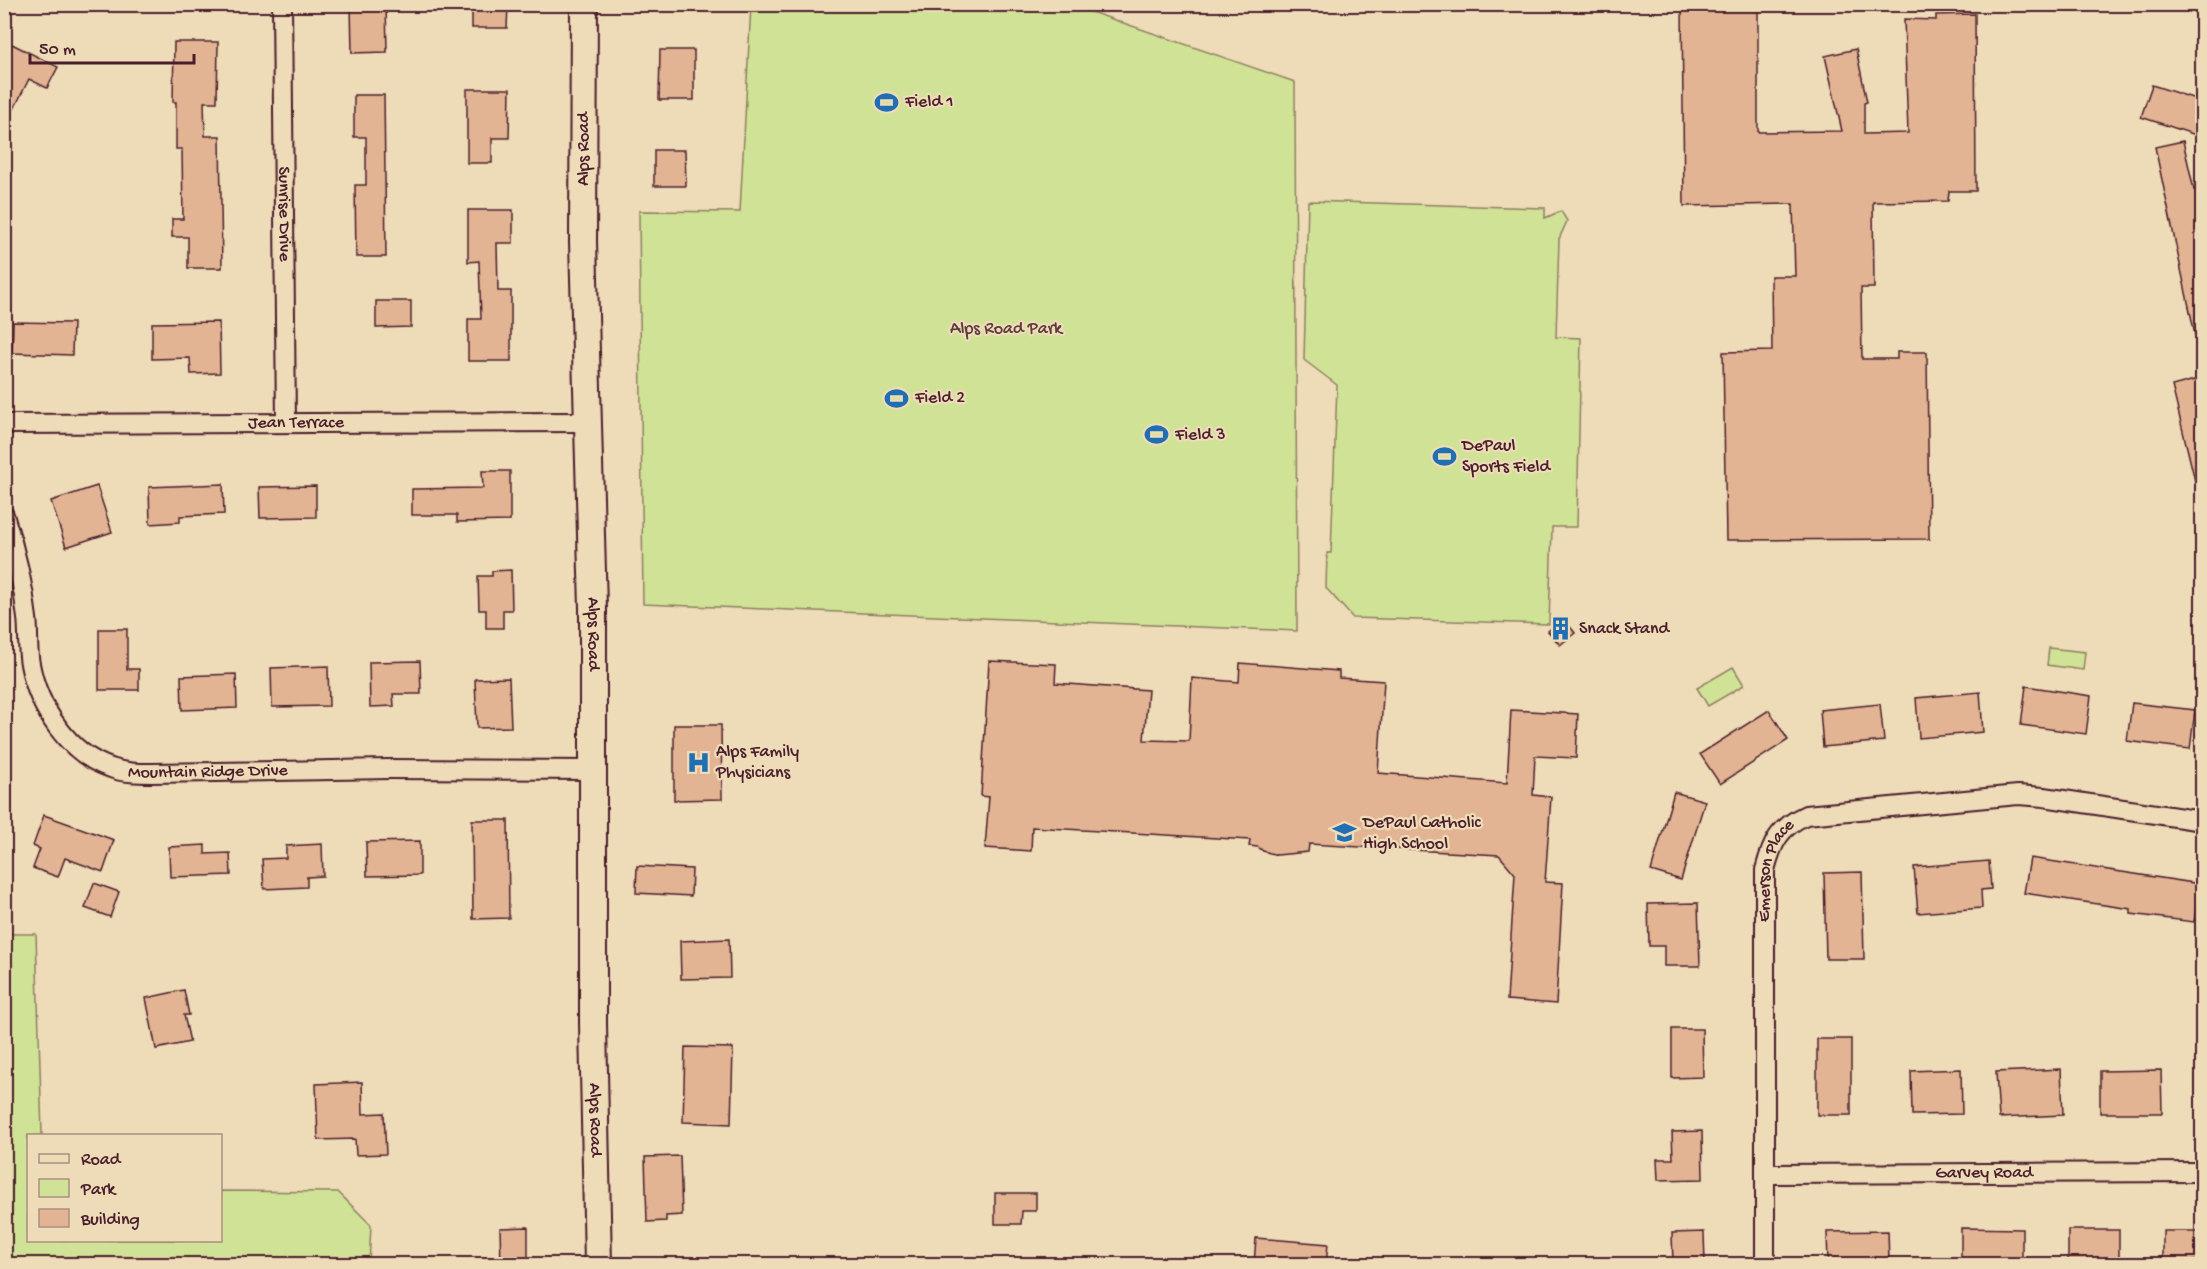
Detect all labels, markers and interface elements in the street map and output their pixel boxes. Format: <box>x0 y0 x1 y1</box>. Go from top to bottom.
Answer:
scale bar <box>30 27 194 65</box>
text: 50 m <box>39 40 76 61</box>
sports icon: Field 1 <box>874 89 900 115</box>
place label: Field 1 <box>904 92 953 113</box>
street label: Alps Road <box>574 111 595 186</box>
street label: Sunrise Drive <box>273 166 295 262</box>
park label: Alps Road Park <box>950 319 1064 340</box>
sports icon: Field 2 <box>884 385 910 411</box>
place label: Field 2 <box>914 388 965 409</box>
street label: Jean Terrace <box>248 412 345 434</box>
sports icon: Field 3 <box>1144 422 1170 448</box>
place label: Field 3 <box>1174 425 1226 446</box>
place label: DePaul Sports Field <box>1461 436 1552 478</box>
sports icon: DePaul Sports Field <box>1431 443 1457 469</box>
street label: Alps Road <box>582 597 604 672</box>
building icon: Snack Stand <box>1548 616 1574 642</box>
place label: Snack Stand <box>1579 619 1671 640</box>
place label: Alps Family Physicians <box>715 742 799 784</box>
hospital icon: Alps Family Physicians <box>685 749 711 775</box>
street label: Mountain Ridge Drive <box>127 760 289 784</box>
place label: DePaul Catholic High School <box>1362 813 1482 855</box>
street label: Emerson Place <box>1755 814 1799 922</box>
school or university icon: DePaul Catholic High School <box>1332 820 1358 846</box>
street label: Alps Road <box>584 1083 606 1158</box>
legend <box>27 1134 222 1242</box>
text: Road <box>81 1150 122 1171</box>
street label: Garvey Road <box>1935 1162 2034 1184</box>
text: Park <box>80 1180 117 1201</box>
text: Building <box>80 1210 140 1231</box>

